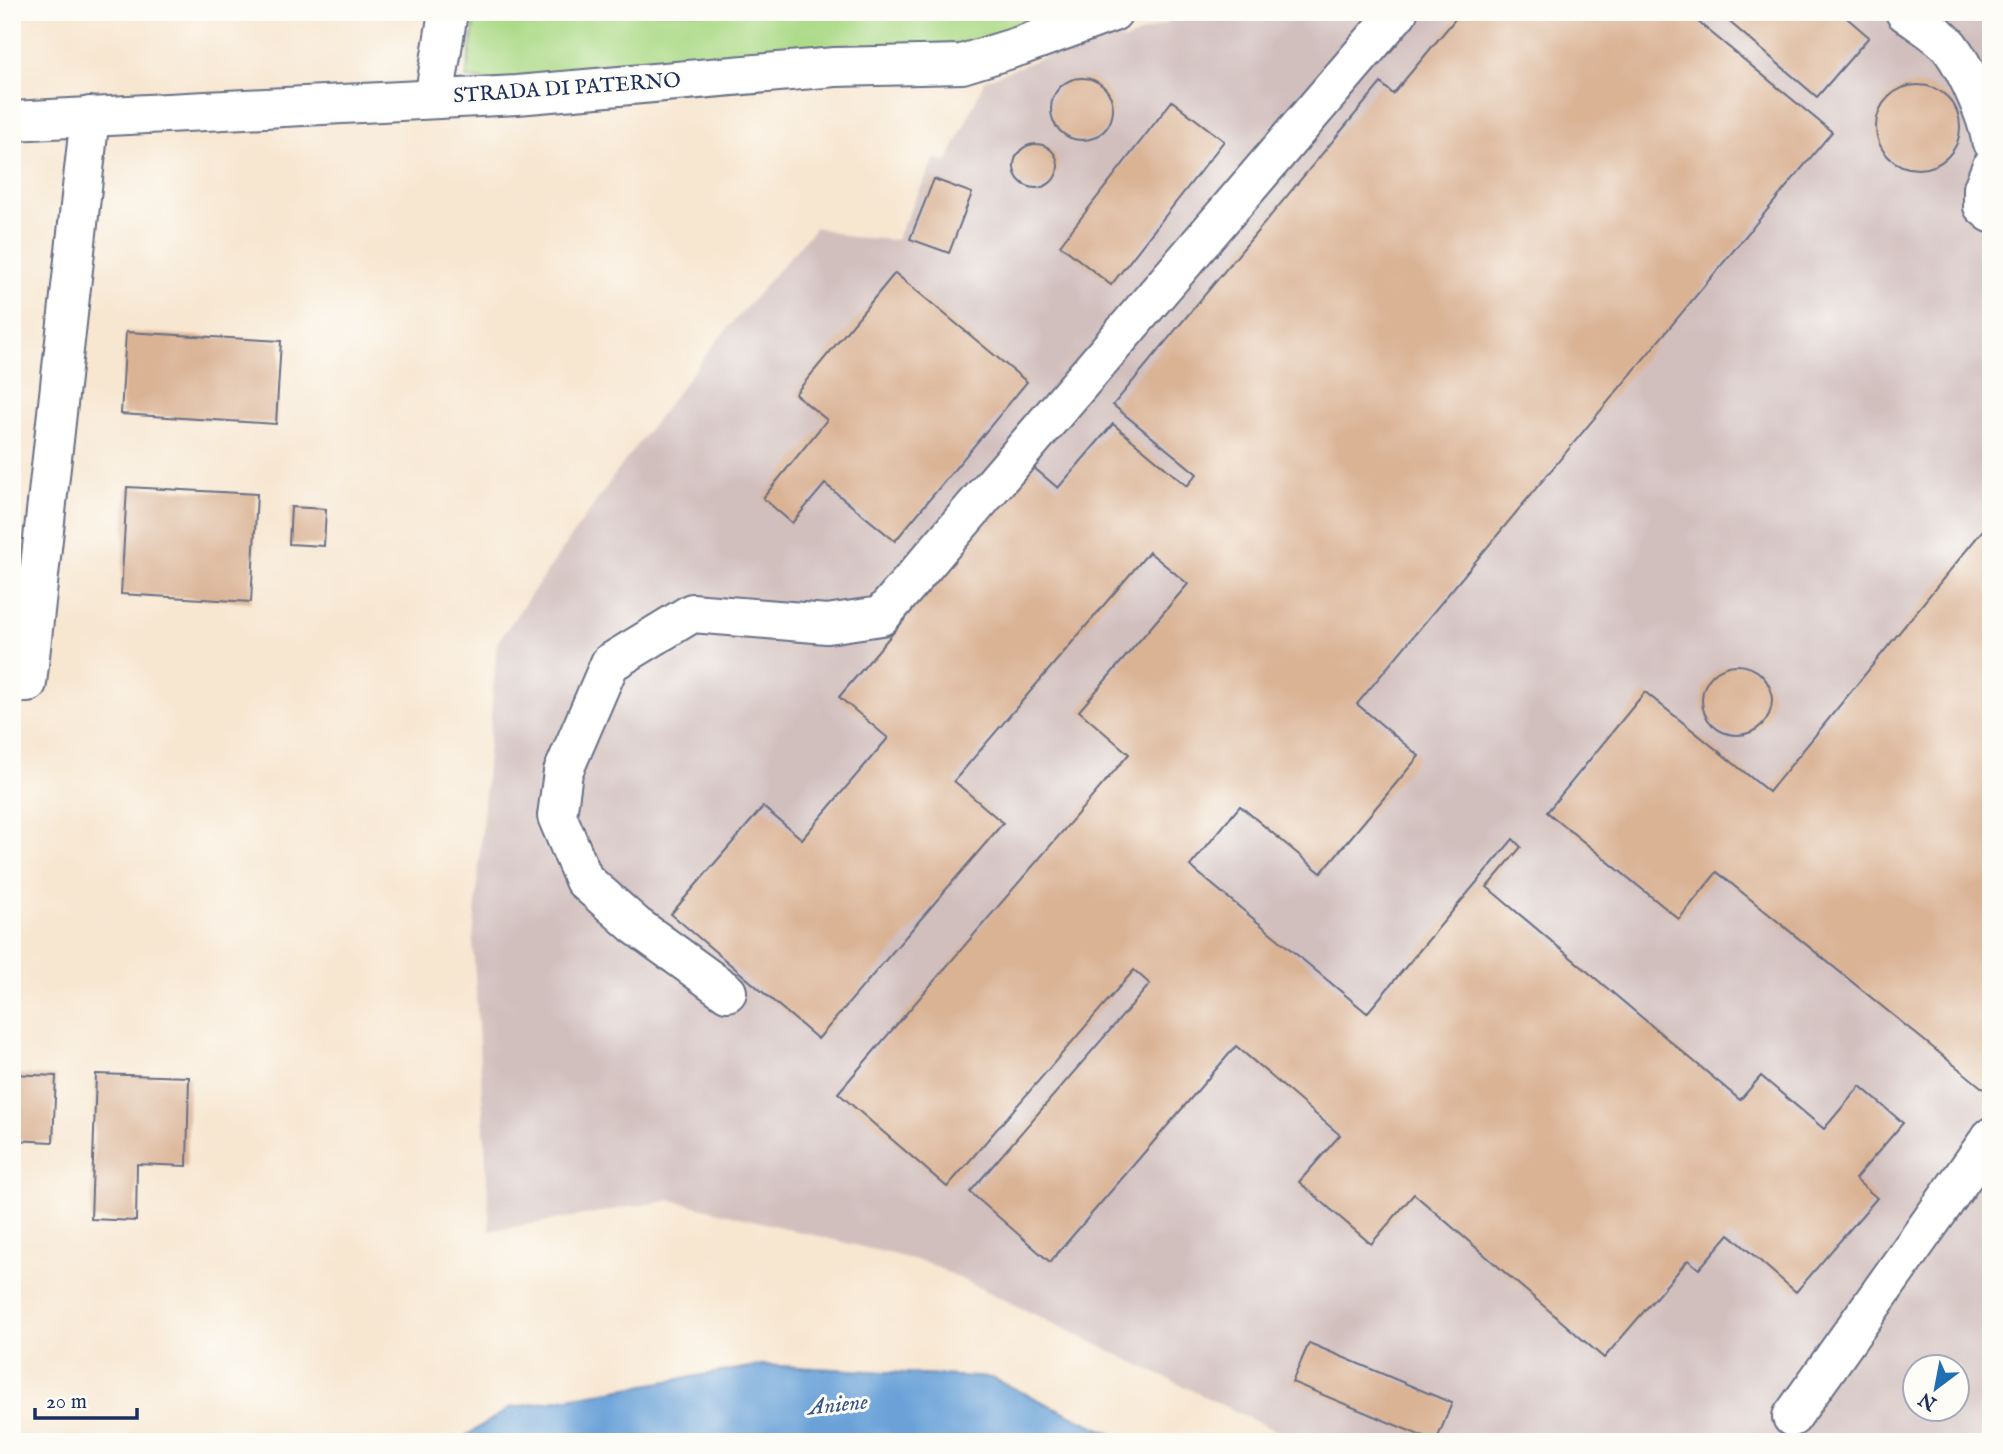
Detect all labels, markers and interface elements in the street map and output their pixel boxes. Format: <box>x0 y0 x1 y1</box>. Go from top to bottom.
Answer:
street label: STRADA DI PATERNO <box>452 68 682 110</box>
north arrow <box>1902 1352 1972 1422</box>
scale bar <box>35 1377 136 1421</box>
text: N <box>1914 1386 1942 1416</box>
water label: Aniene <box>805 1387 869 1423</box>
text: 20 m <box>46 1389 87 1416</box>

